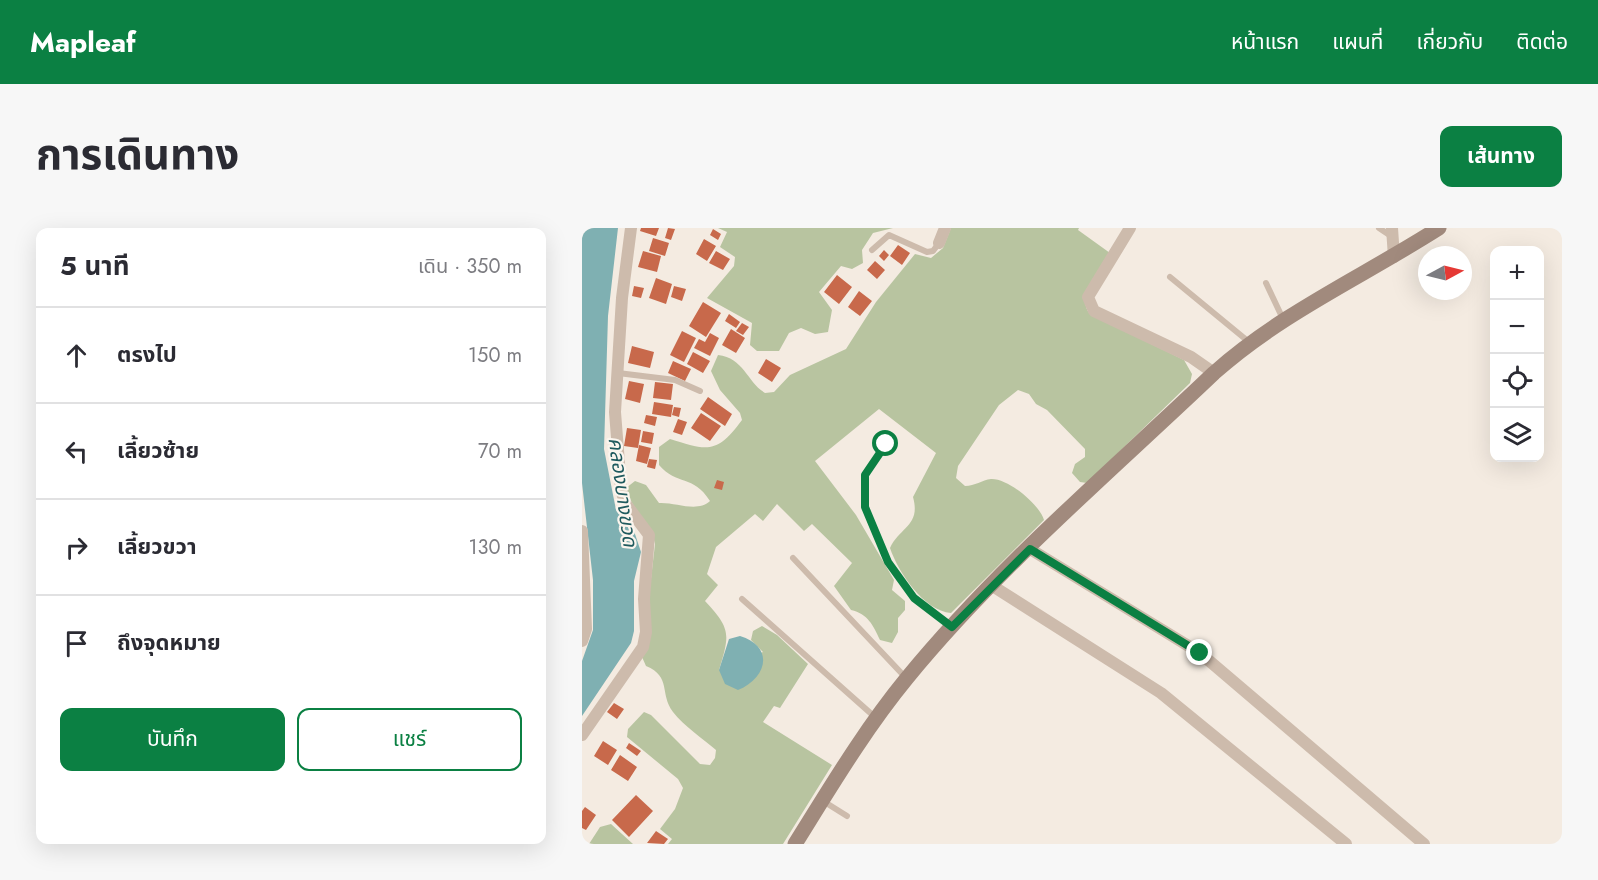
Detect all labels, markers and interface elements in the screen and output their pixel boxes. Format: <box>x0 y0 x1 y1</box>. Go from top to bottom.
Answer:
text: Mapleaf <box>30 22 136 63</box>
text: หน้าแรก <box>1231 27 1299 57</box>
text: แผนที่ <box>1332 27 1383 57</box>
text: เกี่ยวกับ <box>1416 27 1483 57</box>
text: ติดต่อ <box>1516 27 1568 57</box>
text: การเดินทาง <box>36 124 239 185</box>
button: เส้นทาง <box>1440 126 1562 187</box>
north arrow <box>1418 246 1472 300</box>
map controls <box>1490 246 1544 462</box>
button: + <box>1490 246 1544 300</box>
text: 5 นาที <box>60 247 129 285</box>
text: เดิน · 350 m <box>418 252 522 281</box>
button: − <box>1490 300 1544 354</box>
text: ตรงไป <box>117 338 177 370</box>
icon: ahead <box>60 339 93 372</box>
text: 150 m <box>468 341 522 370</box>
button: locate <box>1490 354 1544 408</box>
button: layers <box>1490 408 1544 462</box>
route start <box>872 430 898 456</box>
text: เลี้ยวซ้าย <box>117 434 199 466</box>
icon: left <box>60 435 93 468</box>
water label: คลองบางขวด <box>600 436 645 549</box>
text: 70 m <box>478 437 522 466</box>
text: เลี้ยวขวา <box>117 530 197 562</box>
icon: right <box>60 531 93 564</box>
text: 130 m <box>468 533 522 562</box>
text: ถึงจุดหมาย <box>117 626 221 658</box>
icon: arrive <box>60 627 93 660</box>
route end <box>1186 639 1212 665</box>
button: บันทึก <box>60 708 285 771</box>
button: แชร์ <box>297 708 522 771</box>

